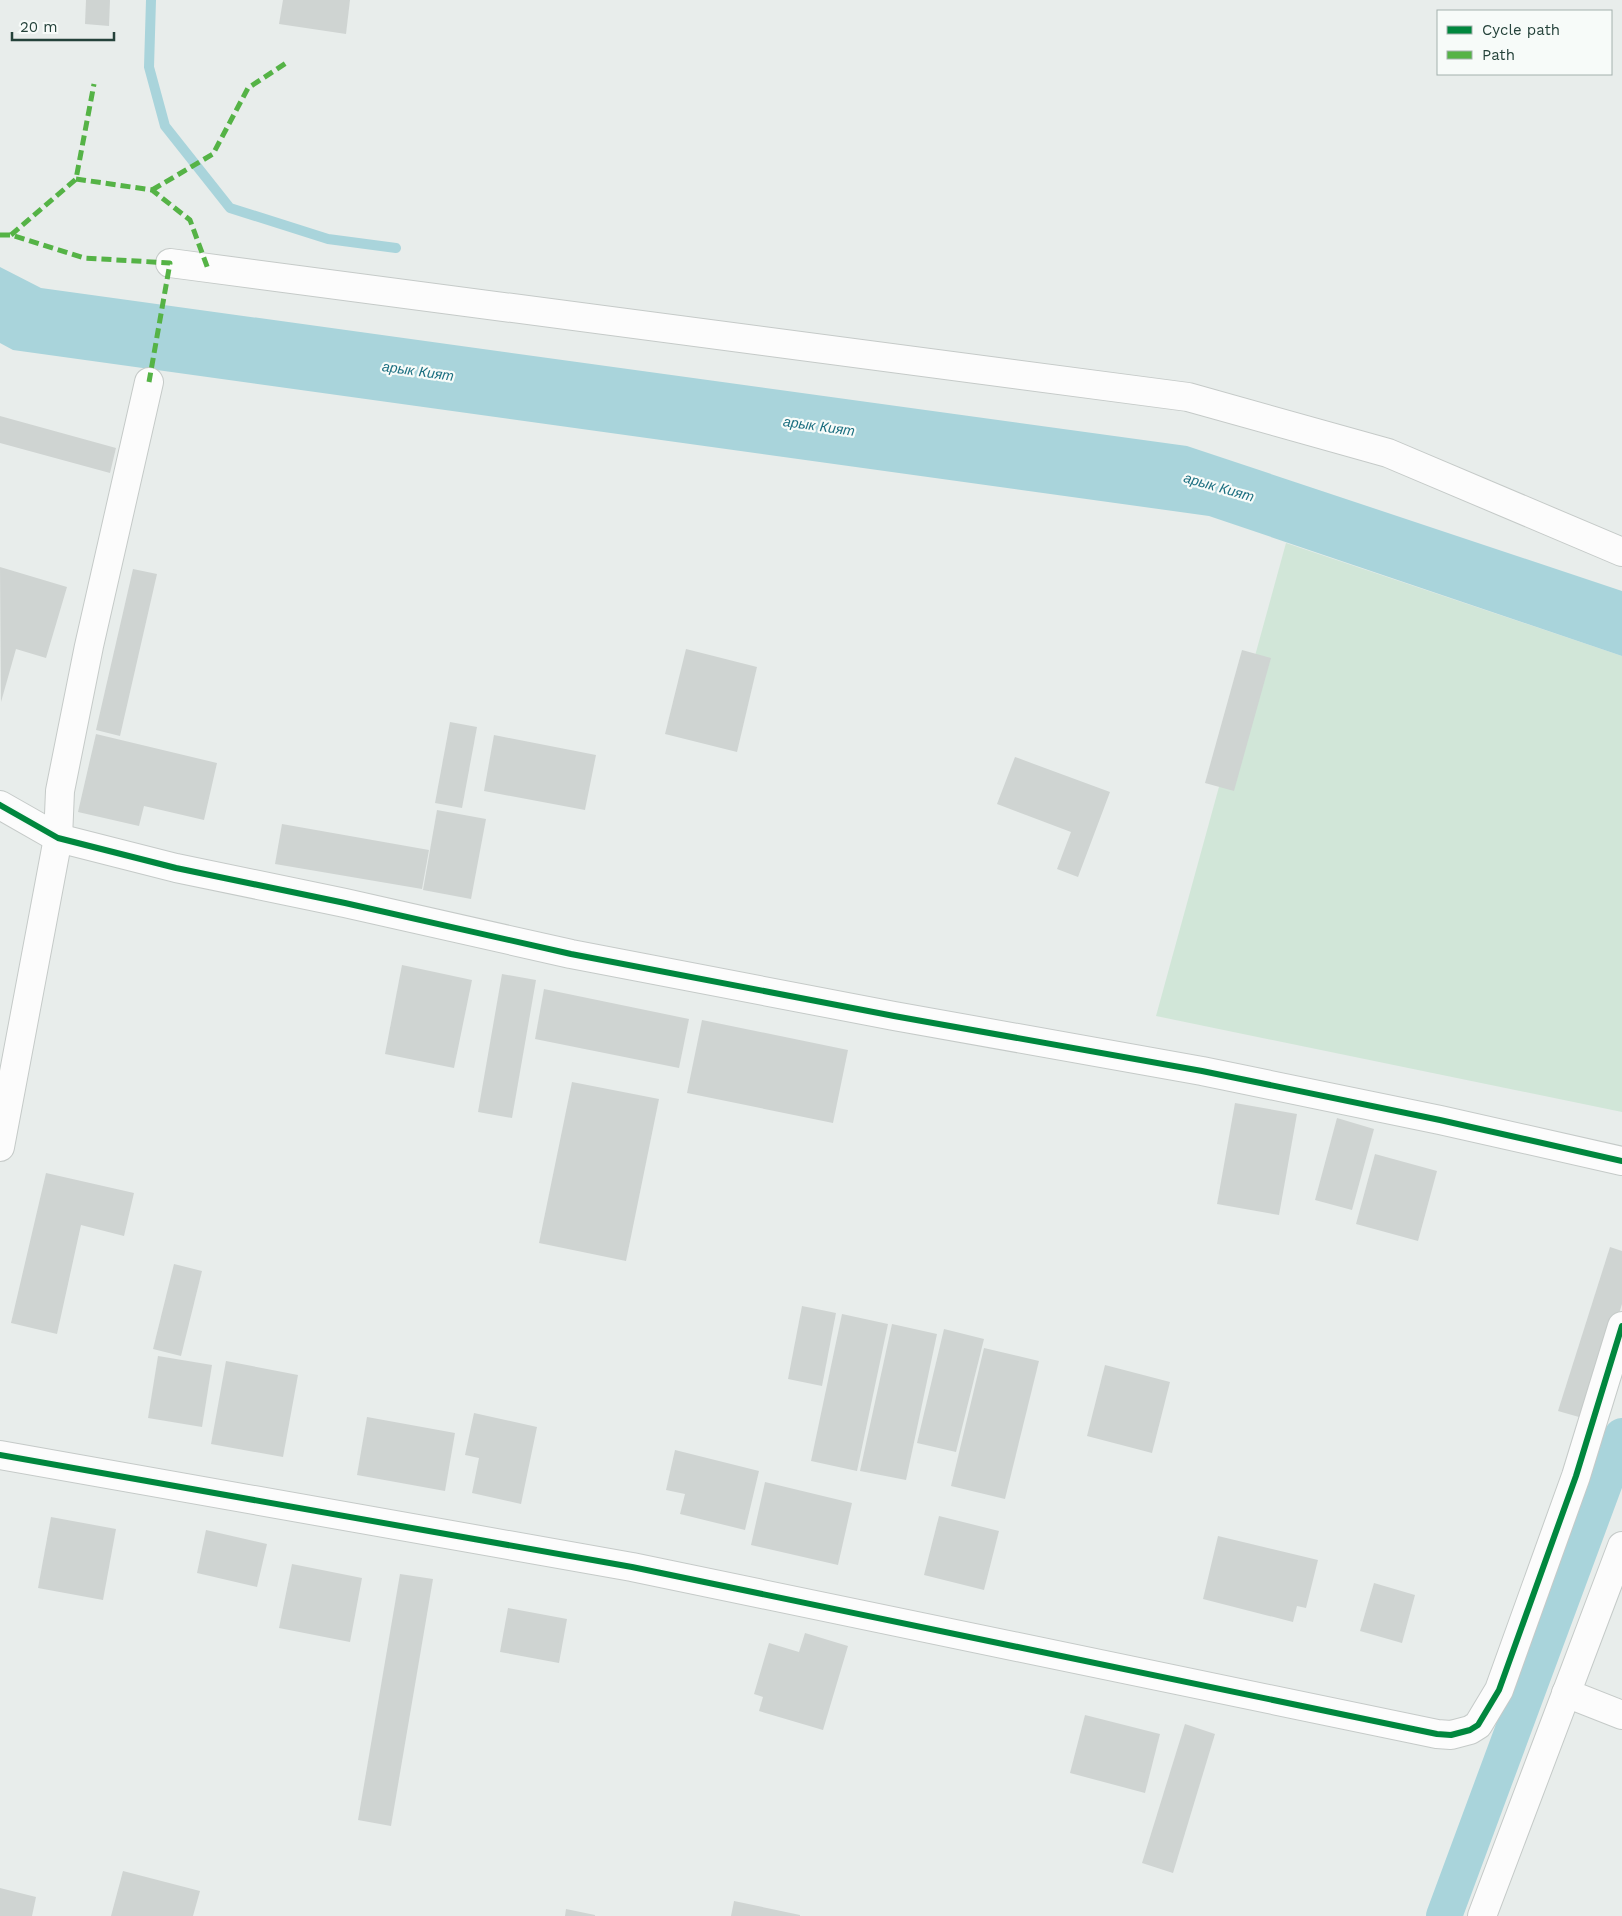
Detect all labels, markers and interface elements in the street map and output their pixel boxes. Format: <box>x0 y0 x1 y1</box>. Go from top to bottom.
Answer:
scale bar <box>12 10 115 42</box>
legend <box>1437 10 1612 75</box>
text: 20 m <box>20 18 58 36</box>
text: Cycle path <box>1482 21 1560 39</box>
text: Path <box>1482 46 1515 64</box>
water label: арык Кият <box>381 358 455 384</box>
water label: арык Кият <box>782 413 856 439</box>
water label: арык Кият <box>1182 469 1256 505</box>

